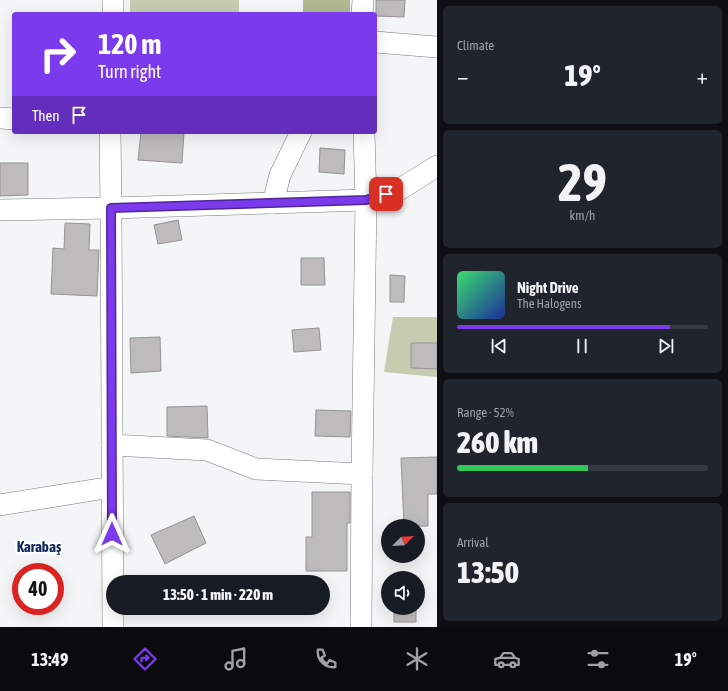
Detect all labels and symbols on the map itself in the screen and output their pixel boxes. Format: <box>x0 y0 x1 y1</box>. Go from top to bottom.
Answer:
pin <box>369 177 403 211</box>
position arrow <box>91 513 133 555</box>
north arrow <box>381 519 425 563</box>
district label: Karabaş <box>17 538 62 555</box>
speed limit sign: 40 <box>12 563 64 615</box>

